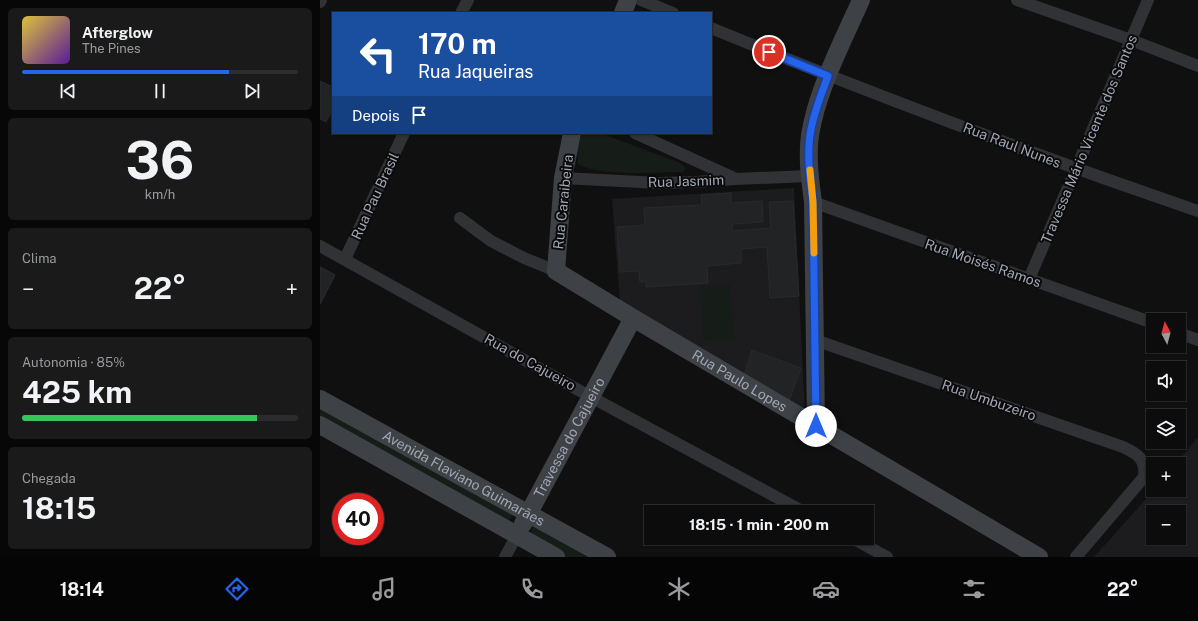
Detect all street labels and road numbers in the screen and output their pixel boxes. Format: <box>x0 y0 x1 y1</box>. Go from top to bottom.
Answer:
street label: Travessa Mário Vicente dos Santos <box>1038 32 1140 246</box>
street label: Rua Raul Nunes <box>961 119 1063 171</box>
street label: Rua Pau Brasil <box>348 150 402 242</box>
street label: Rua Caraibeira <box>550 154 576 250</box>
street label: Rua Jasmim <box>647 172 725 190</box>
street label: Rua Moisés Ramos <box>923 236 1043 290</box>
street label: Rua do Cajueiro <box>482 330 578 394</box>
street label: Rua Paulo Lopes <box>689 347 790 415</box>
street label: Travessa do Cajueiro <box>531 375 608 500</box>
street label: Rua Umbuzeiro <box>940 376 1038 424</box>
street label: Avenida Flaviano Guimarães <box>380 427 547 529</box>

